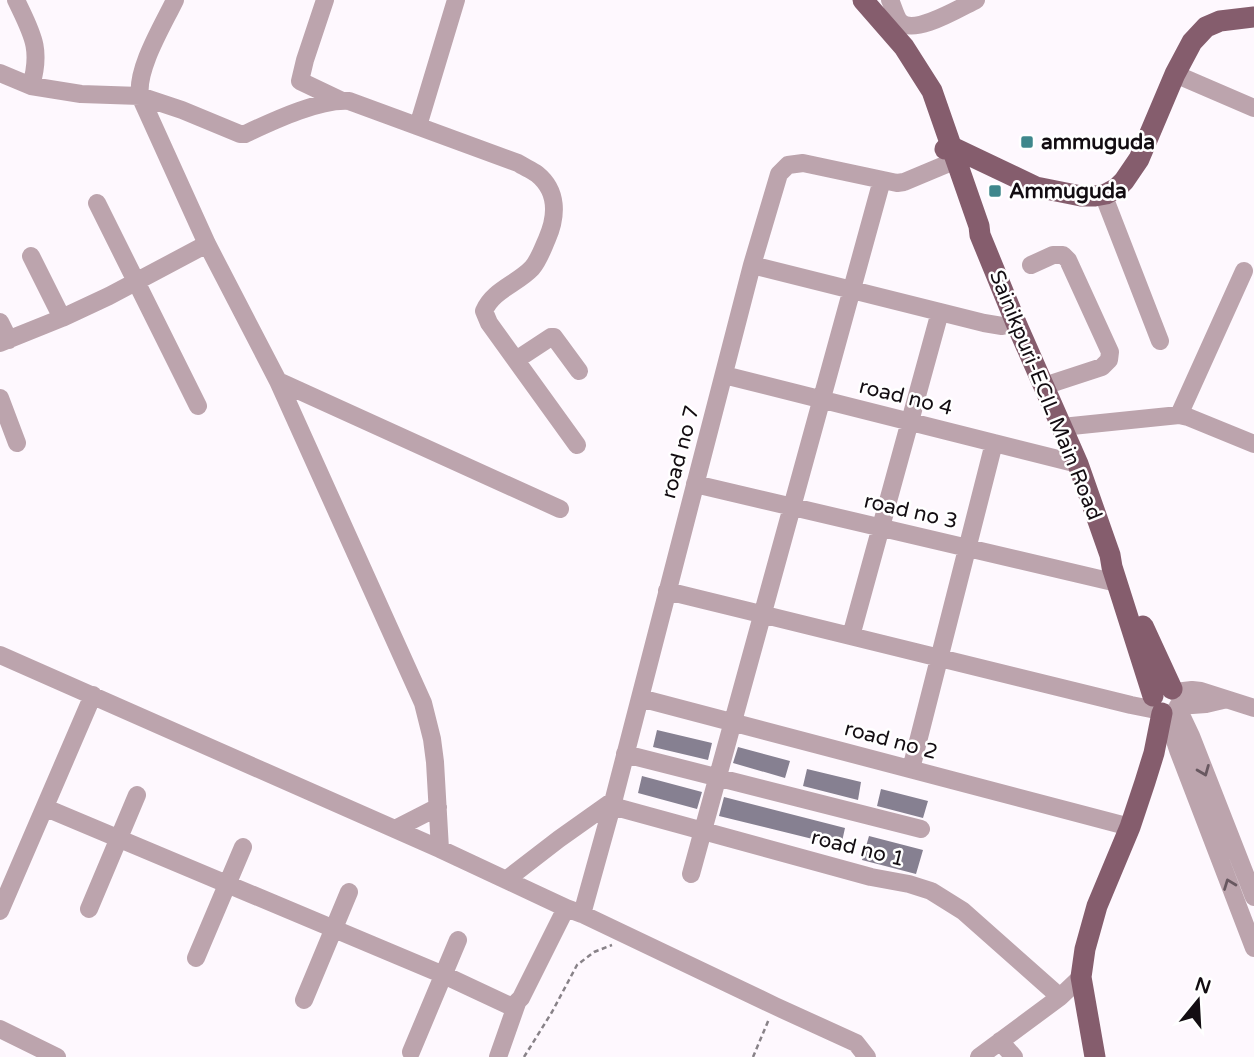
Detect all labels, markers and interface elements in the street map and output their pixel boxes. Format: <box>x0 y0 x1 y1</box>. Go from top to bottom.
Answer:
place label: ammuguda <box>1041 130 1155 155</box>
marker: ammuguda <box>1019 134 1035 150</box>
place label: Ammuguda <box>1009 179 1127 204</box>
marker: Ammuguda <box>987 183 1003 199</box>
street label: Sainikpuri-ECIL Main Road <box>984 267 1107 524</box>
street label: road no 4 <box>857 374 955 421</box>
street label: road no 7 <box>656 403 705 501</box>
street label: road no 3 <box>862 489 960 534</box>
street label: road no 2 <box>842 716 940 765</box>
one-way arrow <box>1196 764 1210 776</box>
street label: road no 1 <box>809 825 907 872</box>
one-way arrow <box>1224 879 1238 891</box>
north arrow <box>1163 966 1233 1036</box>
text: N <box>1192 973 1214 999</box>

